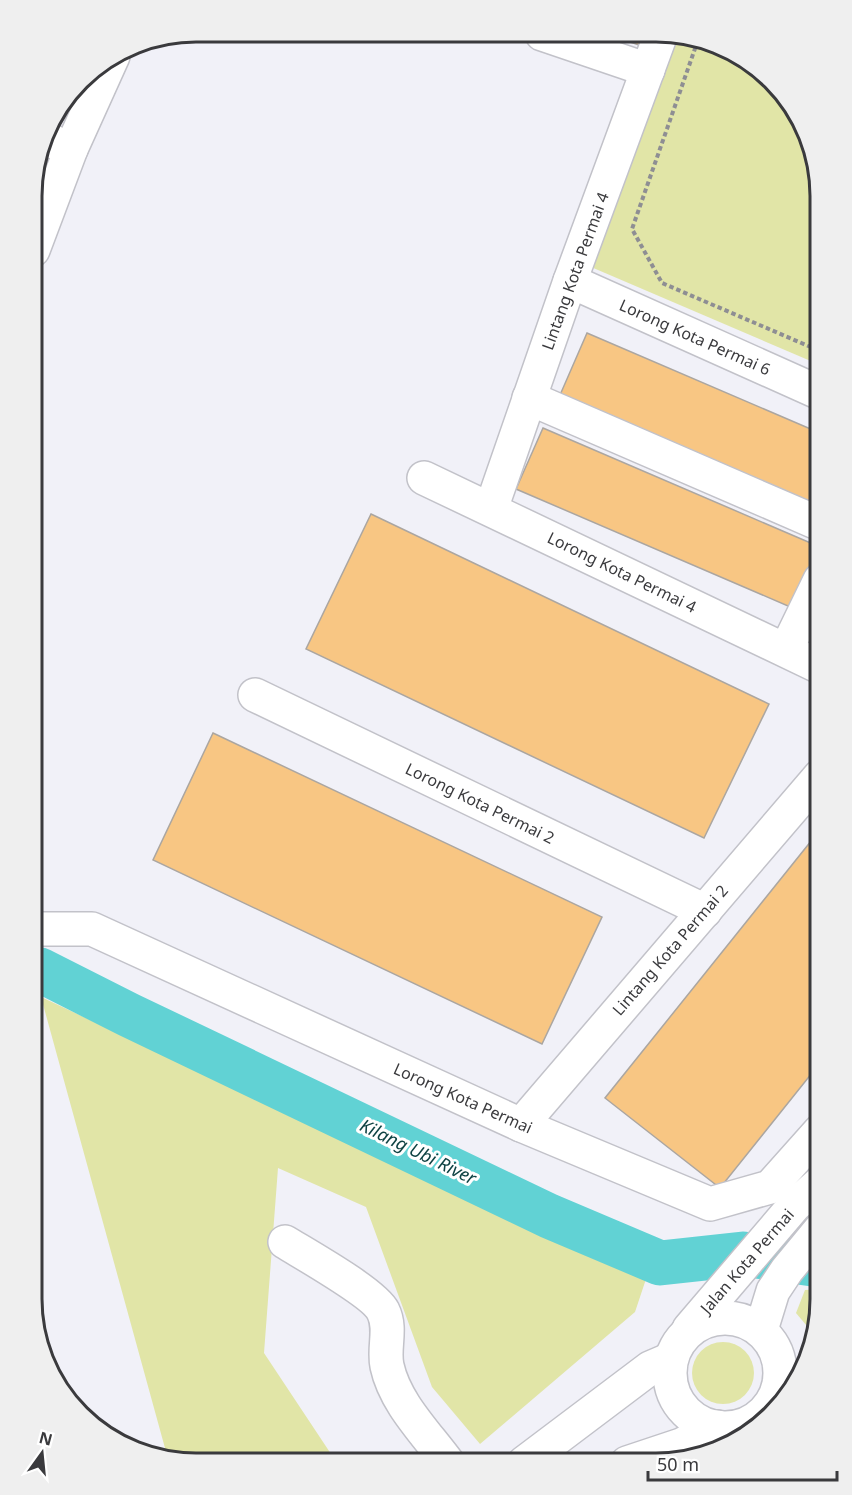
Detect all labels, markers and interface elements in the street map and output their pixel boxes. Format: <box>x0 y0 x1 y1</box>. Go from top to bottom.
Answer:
street label: Lintang Kota Permai 4 <box>536 189 614 353</box>
street label: Lorong Kota Permai 6 <box>616 294 774 380</box>
street label: Lorong Kota Permai 4 <box>544 526 700 618</box>
street label: Lorong Kota Permai 2 <box>402 757 558 849</box>
street label: Lintang Kota Permai 2 <box>607 880 733 1020</box>
street label: Lorong Kota Permai <box>390 1057 536 1139</box>
water label: Kilang Ubi River <box>356 1113 481 1190</box>
street label: Jalan Kota Permai <box>694 1204 799 1320</box>
north arrow <box>12 1423 72 1483</box>
text: N <box>37 1426 55 1451</box>
scale bar <box>648 1444 837 1482</box>
text: 50 m <box>657 1452 699 1476</box>

